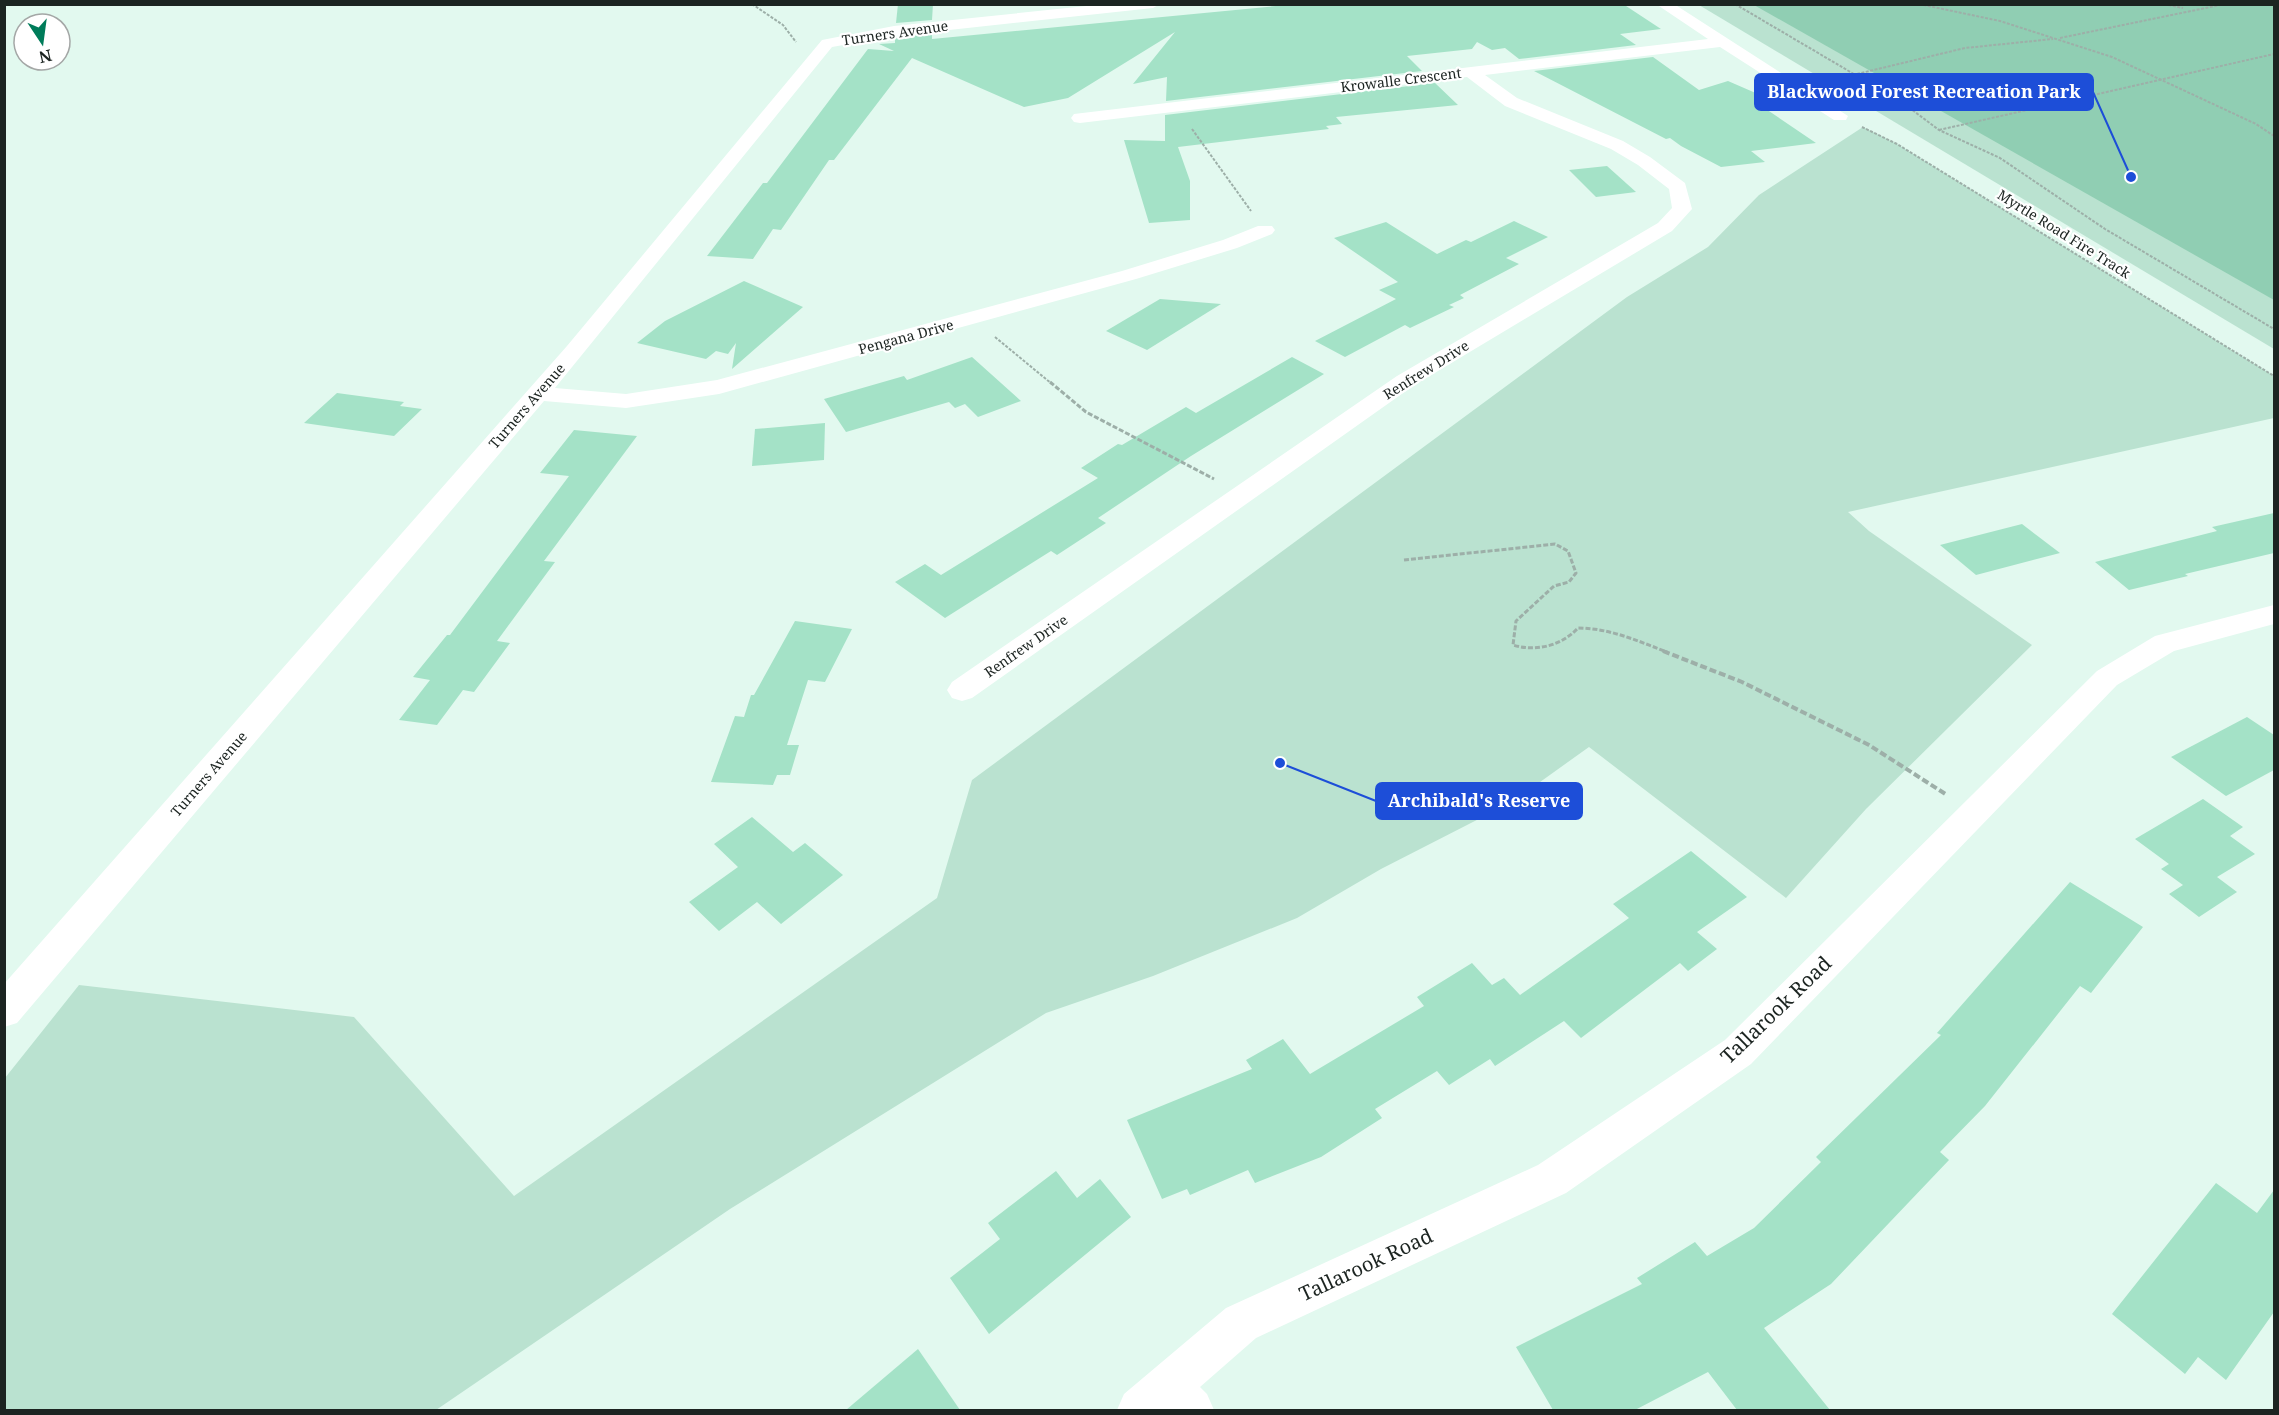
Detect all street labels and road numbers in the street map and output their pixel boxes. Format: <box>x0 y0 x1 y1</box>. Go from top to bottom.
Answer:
street label: Turners Avenue <box>841 16 949 49</box>
street label: Krowalle Crescent <box>1339 63 1462 96</box>
street label: Myrtle Road Fire Track <box>1994 185 2135 283</box>
street label: Pengana Drive <box>856 315 956 358</box>
street label: Renfrew Drive <box>1379 336 1472 403</box>
street label: Turners Avenue <box>484 359 569 452</box>
street label: Renfrew Drive <box>980 610 1071 681</box>
street label: Turners Avenue <box>166 727 251 820</box>
street label: Tallarook Road <box>1714 950 1837 1069</box>
street label: Tallarook Road <box>1295 1222 1437 1307</box>

